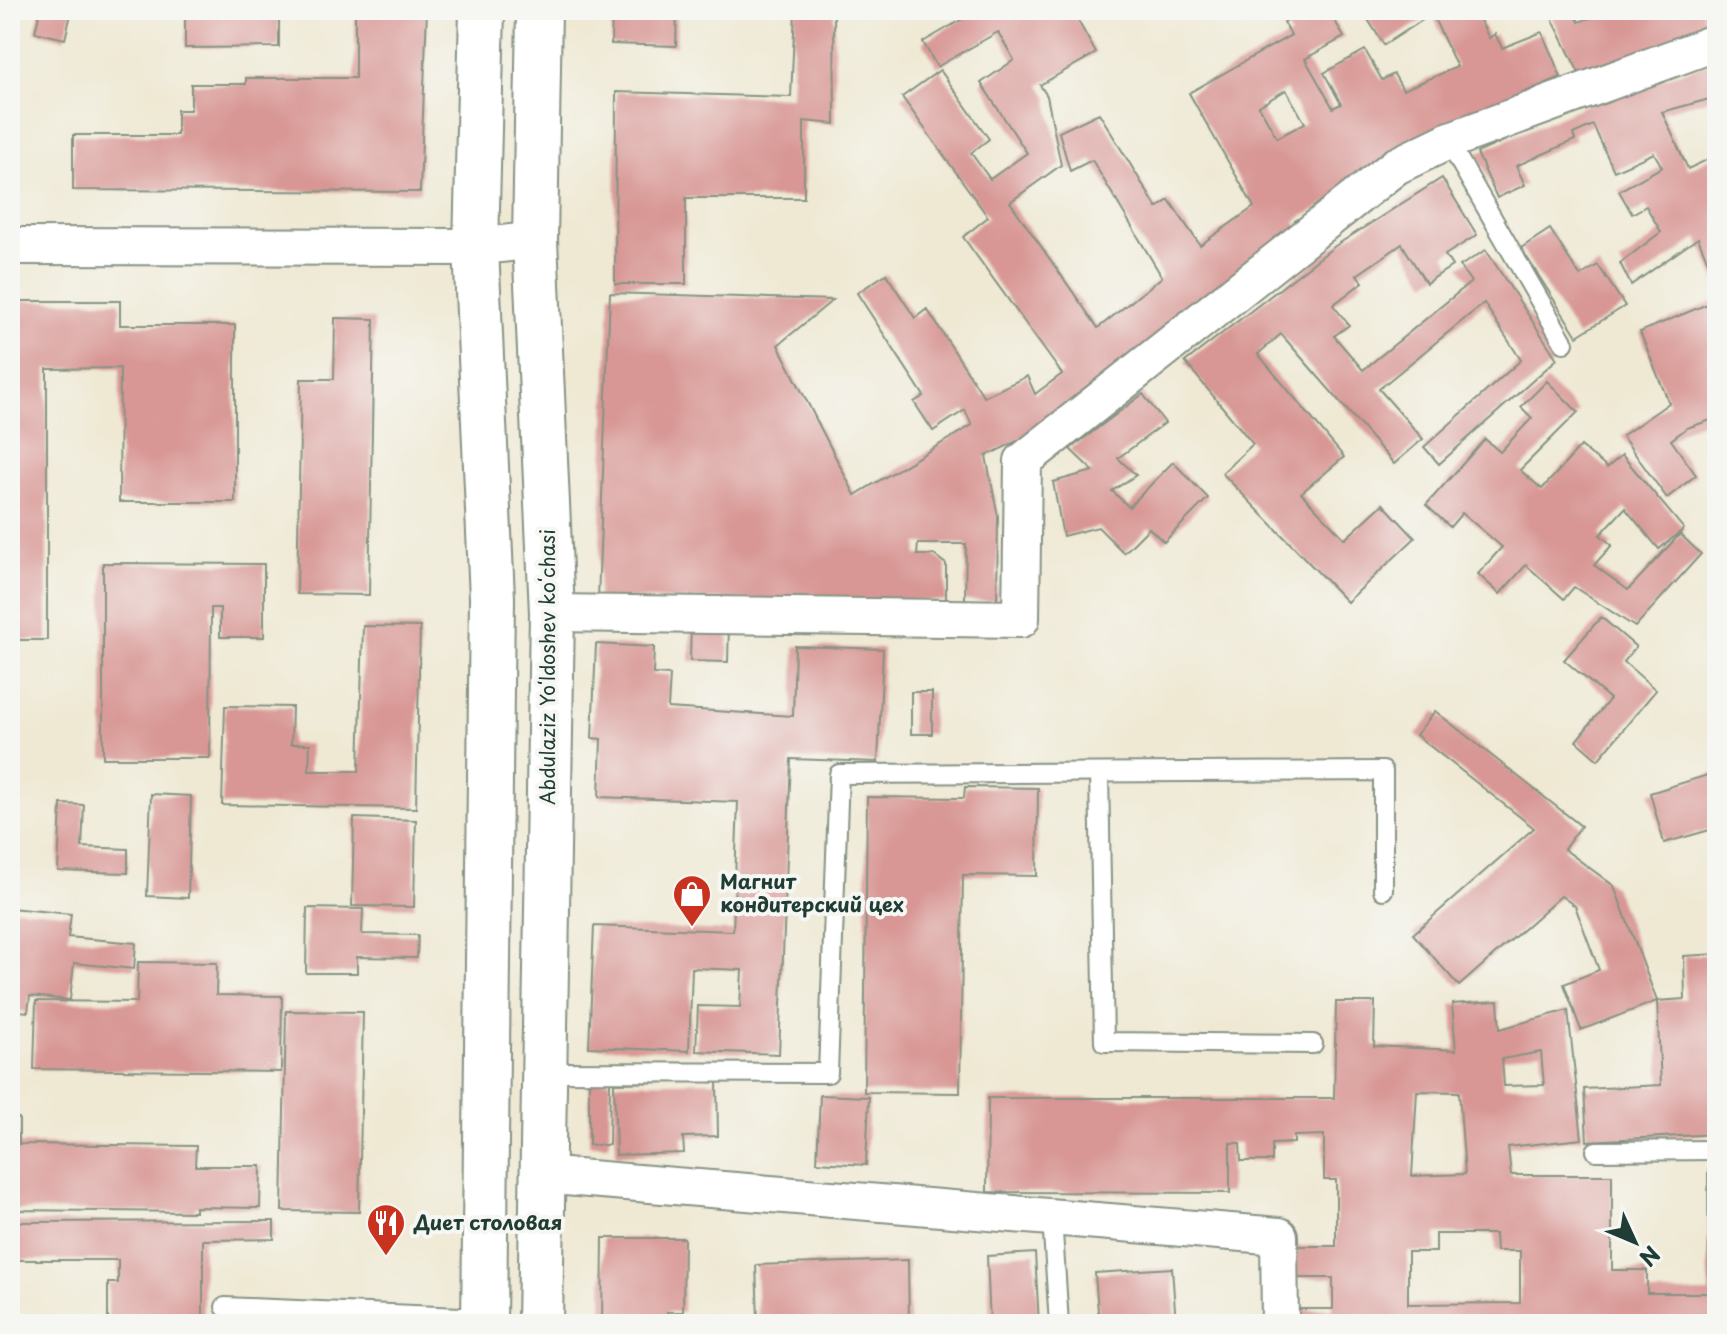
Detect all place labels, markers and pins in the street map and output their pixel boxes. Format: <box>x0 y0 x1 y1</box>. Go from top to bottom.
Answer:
place label: Магнит кондитерский цех <box>720 866 904 919</box>
shop icon: Магнит кондитерский цех <box>671 873 713 928</box>
restaurant icon: Диет столовая <box>365 1202 407 1257</box>
place label: Диет столовая <box>413 1207 562 1237</box>

